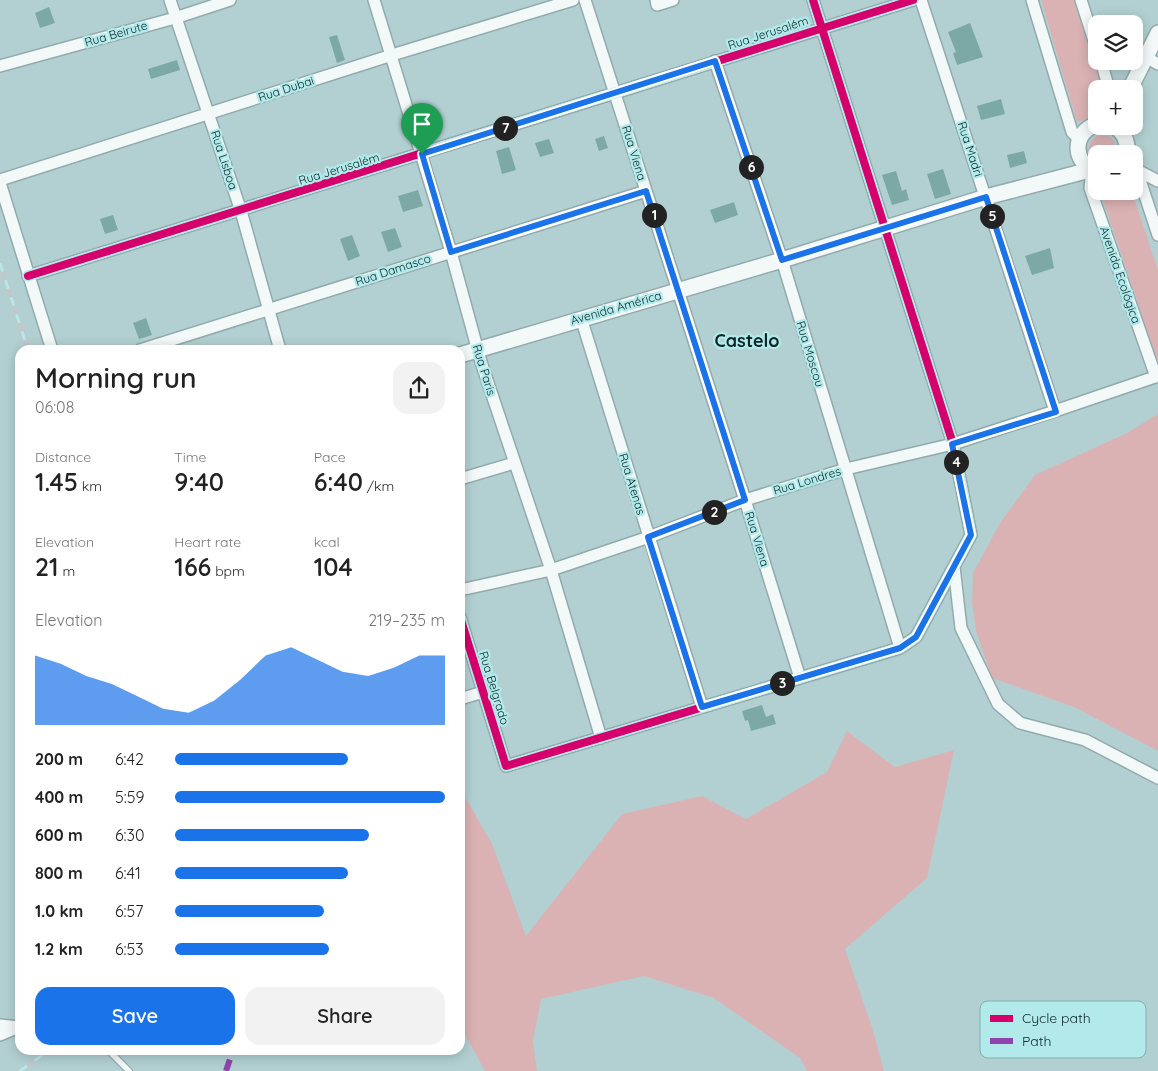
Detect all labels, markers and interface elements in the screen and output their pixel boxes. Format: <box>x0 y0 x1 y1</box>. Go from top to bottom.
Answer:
street label: Rua Jerusalém <box>726 12 810 53</box>
map controls <box>1088 15 1143 200</box>
button: layers <box>1088 15 1143 70</box>
street label: Rua Beirute <box>83 17 149 50</box>
street label: Rua Dubai <box>256 72 316 105</box>
button: + <box>1088 80 1143 135</box>
pin <box>401 103 443 154</box>
icon: arrive <box>408 110 436 138</box>
pin: 7 <box>492 116 518 140</box>
text: 7 <box>502 119 509 137</box>
street label: Rua Madri <box>955 119 986 178</box>
street label: Rua Viena <box>619 123 650 182</box>
street label: Rua Lisboa <box>208 128 241 191</box>
button: − <box>1088 145 1143 200</box>
street label: Rua Jerusalém <box>297 149 381 188</box>
pin: 6 <box>738 154 764 180</box>
text: 6 <box>748 158 755 176</box>
pin: 1 <box>642 202 666 228</box>
pin: 5 <box>980 204 1004 228</box>
text: 1 <box>652 206 657 224</box>
text: 5 <box>988 207 997 225</box>
street label: Avenida Ecológica <box>1097 224 1144 325</box>
street label: Rua Damasco <box>353 250 432 289</box>
street label: Avenida América <box>569 287 663 328</box>
street label: Rua Moscou <box>793 319 828 389</box>
district label: Castelo <box>714 329 780 352</box>
street label: Rua Paris <box>470 343 499 397</box>
text: Morning run <box>35 360 196 395</box>
button: share <box>393 362 445 414</box>
text: 06:08 <box>35 397 74 417</box>
text: Distance <box>35 448 91 466</box>
text: Time <box>174 448 206 466</box>
text: Pace <box>314 448 346 466</box>
pin: 4 <box>944 450 968 474</box>
street label: Rua Atenas <box>616 451 649 517</box>
text: 4 <box>952 453 961 471</box>
street label: Rua Londres <box>771 463 843 498</box>
text: 1.45 <box>35 466 78 497</box>
text: 9:40 <box>174 466 224 497</box>
text: 6:40 <box>314 466 363 497</box>
text: km <box>78 477 102 495</box>
text: /km <box>363 477 394 495</box>
pin: 2 <box>702 500 726 524</box>
text: 2 <box>711 503 718 521</box>
street label: Rua Viena <box>742 509 773 568</box>
text: Elevation <box>35 533 94 551</box>
text: Heart rate <box>174 533 241 551</box>
text: kcal <box>314 533 340 551</box>
text: 21 <box>35 551 59 582</box>
text: 166 <box>174 551 211 582</box>
text: 104 <box>314 551 353 582</box>
text: m <box>59 562 75 580</box>
text: bpm <box>211 562 245 580</box>
text: Elevation <box>35 610 102 630</box>
text: 219–235 m <box>368 610 445 630</box>
street label: Rua Belgrado <box>476 649 513 727</box>
pin: 3 <box>770 670 794 696</box>
text: 3 <box>779 674 786 692</box>
text: 200 m <box>35 749 83 769</box>
text: 6:42 <box>115 749 144 769</box>
text: 400 m <box>35 787 83 807</box>
text: 5:59 <box>115 787 144 807</box>
text: 600 m <box>35 825 83 845</box>
text: 6:30 <box>115 825 145 845</box>
text: 800 m <box>35 863 83 883</box>
text: 6:41 <box>115 863 141 883</box>
text: 1.0 km <box>35 901 83 921</box>
text: 6:57 <box>115 901 144 921</box>
text: 1.2 km <box>35 939 83 959</box>
text: 6:53 <box>115 939 144 959</box>
button: Save <box>35 987 235 1045</box>
button: Share <box>245 987 445 1045</box>
legend <box>980 1001 1146 1058</box>
text: Cycle path <box>1022 1009 1091 1027</box>
text: Path <box>1022 1032 1051 1050</box>

